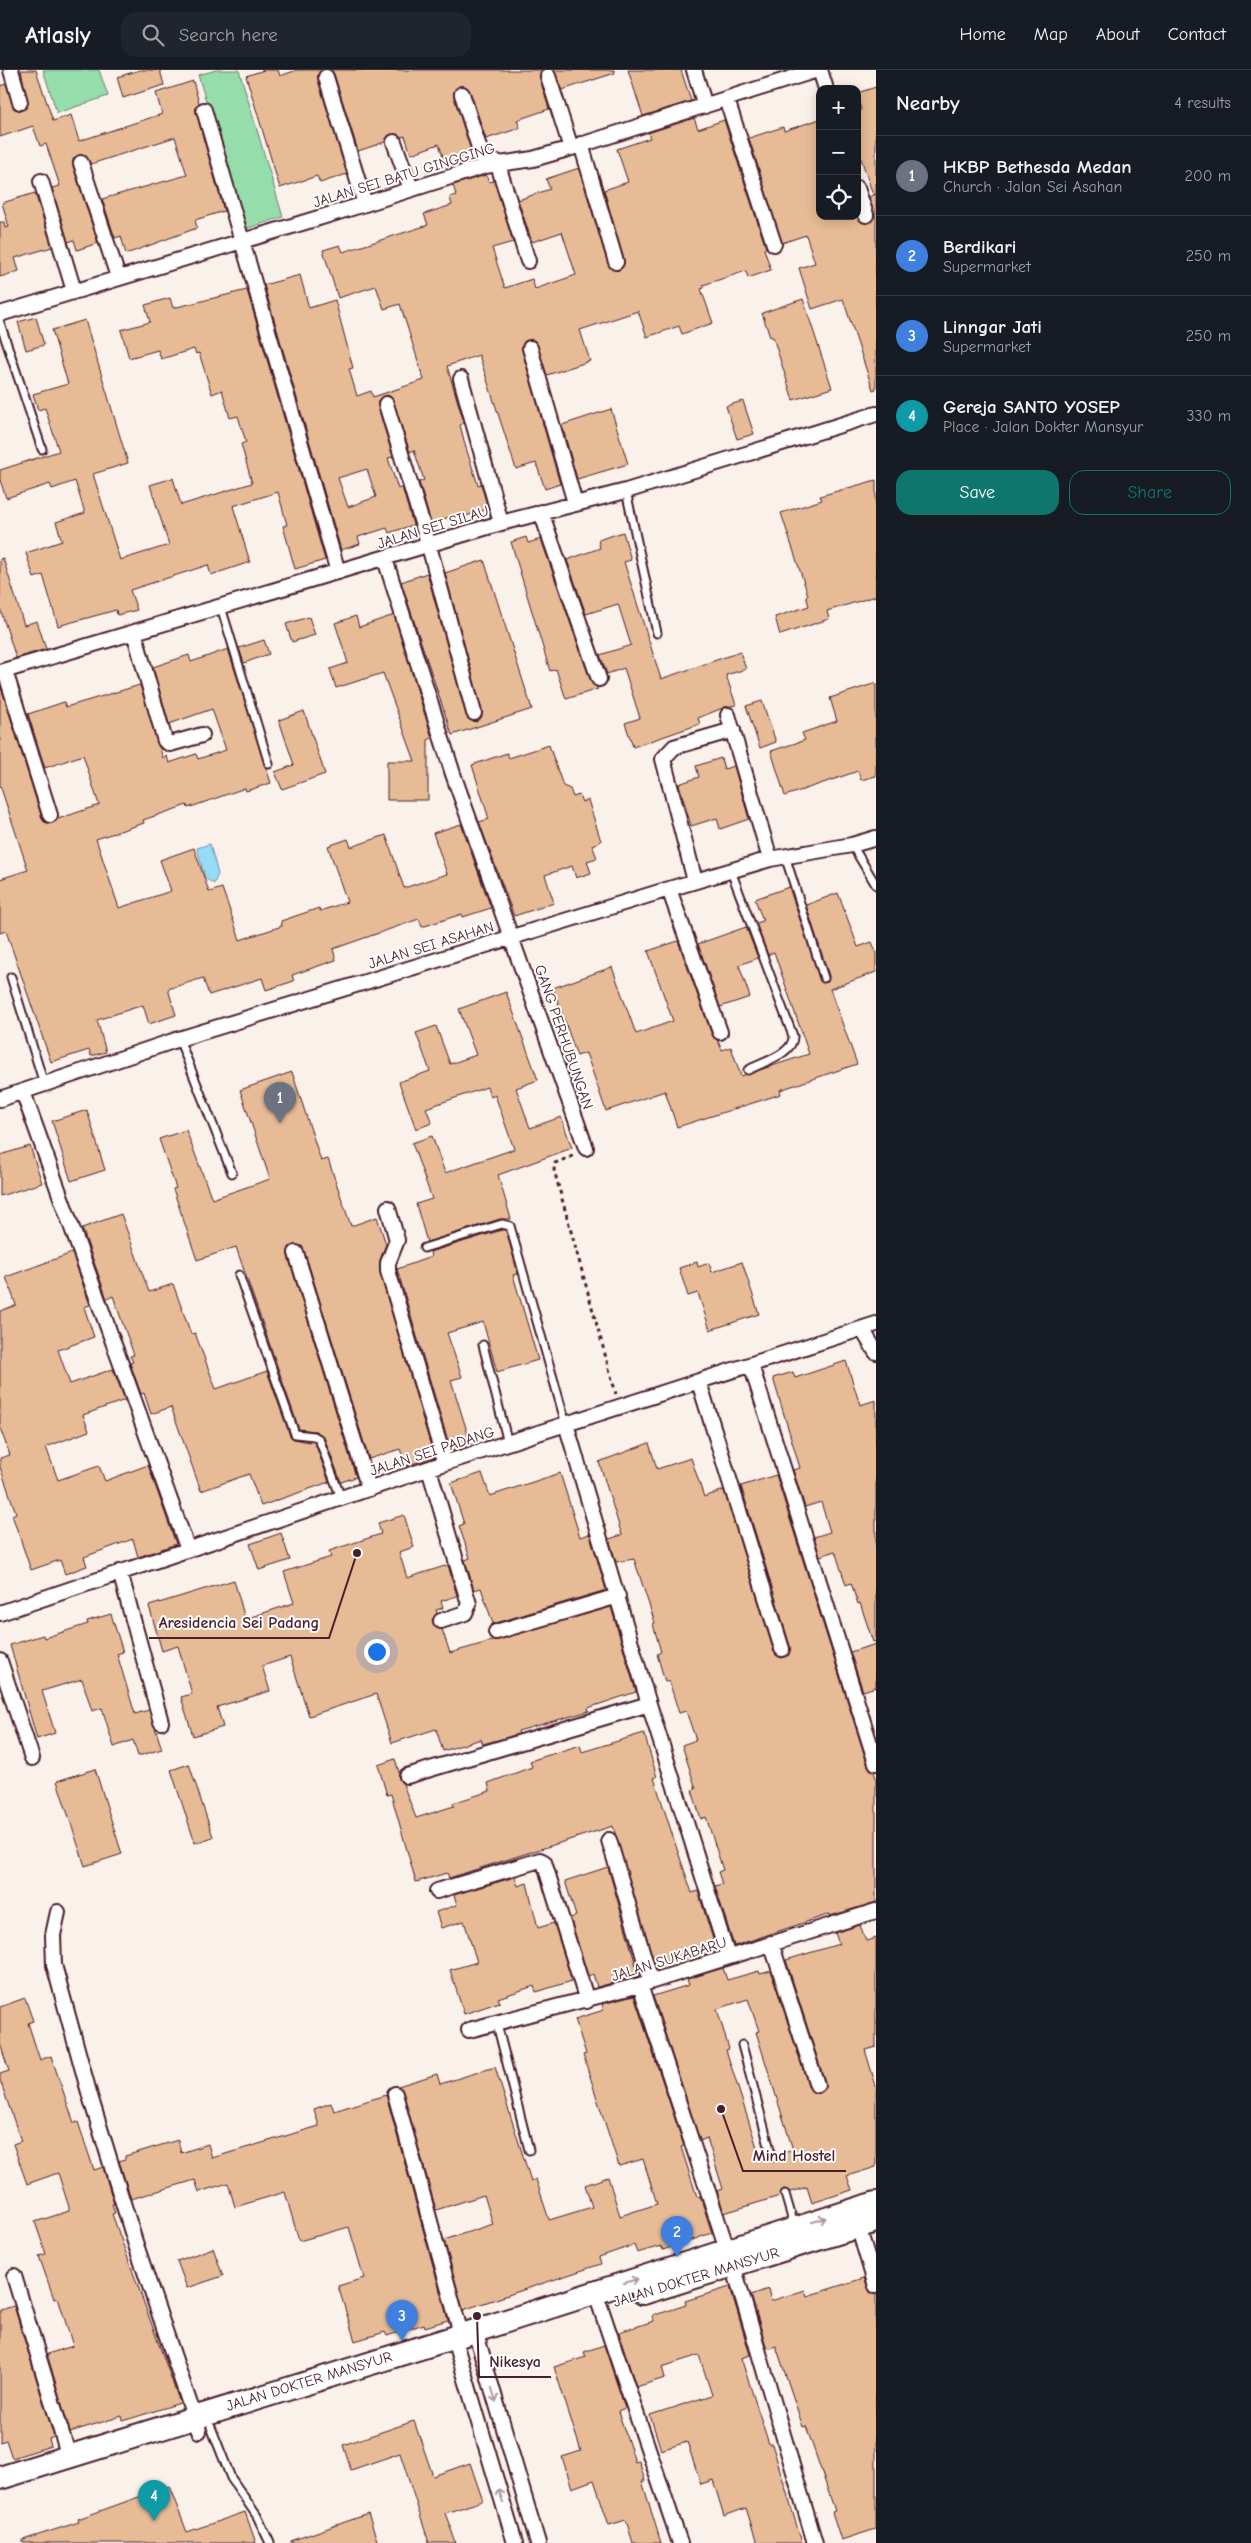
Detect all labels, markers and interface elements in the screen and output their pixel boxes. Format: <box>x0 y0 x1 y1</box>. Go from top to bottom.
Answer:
search box <box>121 12 471 57</box>
text: Atlasly <box>25 21 91 49</box>
icon: search <box>139 21 167 49</box>
text: Search here <box>179 24 278 46</box>
text: Home <box>959 24 1006 45</box>
text: Map <box>1034 24 1068 45</box>
text: About <box>1096 24 1140 45</box>
text: Contact <box>1168 24 1226 45</box>
map controls <box>816 85 861 220</box>
button: + <box>816 85 861 130</box>
text: Nearby <box>896 91 960 115</box>
text: 4 results <box>1174 94 1231 112</box>
button: − <box>816 130 861 175</box>
street label: JALAN SEI BATU GINGGING <box>311 139 497 211</box>
text: HKBP Bethesda Medan <box>943 156 1132 178</box>
text: 1 <box>909 167 915 185</box>
text: 200 m <box>1185 167 1231 185</box>
button: locate <box>816 175 861 220</box>
text: Church · Jalan Sei Asahan <box>943 178 1122 196</box>
text: Berdikari <box>943 236 1016 258</box>
text: 2 <box>908 247 916 265</box>
text: 250 m <box>1186 247 1231 265</box>
text: Supermarket <box>943 258 1031 276</box>
text: Linngar Jati <box>943 316 1042 338</box>
text: 3 <box>908 327 916 345</box>
text: 250 m <box>1186 327 1231 345</box>
text: Supermarket <box>943 338 1031 356</box>
text: Gereja SANTO YOSEP <box>943 396 1120 418</box>
text: 4 <box>908 407 916 425</box>
text: 330 m <box>1186 407 1231 425</box>
text: Place · Jalan Dokter Mansyur <box>943 418 1143 436</box>
button: Save <box>896 470 1059 515</box>
button: Share <box>1069 470 1231 515</box>
street label: JALAN SEI SILAU <box>375 501 491 553</box>
street label: JALAN SEI ASAHAN <box>366 917 496 973</box>
street label: GANG PERHUBUNGAN <box>531 962 597 1112</box>
pin: 1 <box>264 1082 296 1123</box>
street label: JALAN SEI PADANG <box>367 1422 497 1480</box>
callout: Aresidencia Sei Padang <box>149 1607 329 1638</box>
text: Aresidencia Sei Padang <box>159 1614 319 1632</box>
your location <box>364 1639 390 1665</box>
street label: JALAN SUKABARU <box>609 1933 729 1985</box>
callout: Mind Hostel <box>743 2140 846 2171</box>
text: Mind Hostel <box>753 2147 835 2165</box>
one-way arrow <box>811 2215 827 2225</box>
pin: 2 <box>661 2216 693 2257</box>
street label: JALAN DOKTER MANSYUR <box>611 2243 781 2311</box>
one-way arrow <box>623 2275 639 2285</box>
pin: 3 <box>386 2300 418 2341</box>
callout: Nikesya <box>479 2346 551 2377</box>
street label: JALAN DOKTER MANSYUR <box>224 2347 394 2415</box>
text: Nikesya <box>489 2353 541 2371</box>
one-way arrow <box>489 2386 499 2402</box>
pin: 4 <box>138 2480 170 2521</box>
one-way arrow <box>495 2489 505 2505</box>

